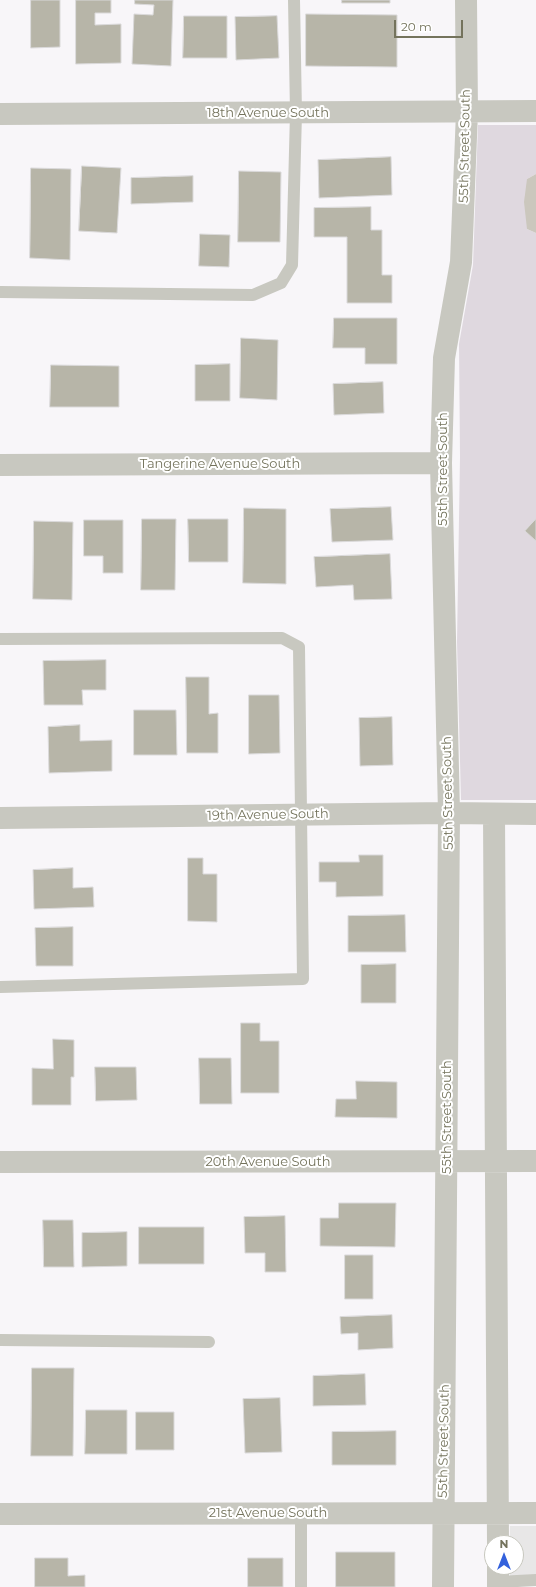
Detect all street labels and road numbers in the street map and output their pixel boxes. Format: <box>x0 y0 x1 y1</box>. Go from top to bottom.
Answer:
street label: 55th Street South <box>456 89 474 203</box>
street label: 18th Avenue South <box>207 105 329 121</box>
street label: 55th Street South <box>435 412 451 526</box>
street label: Tangerine Avenue South <box>140 456 300 472</box>
street label: 55th Street South <box>439 736 457 850</box>
street label: 19th Avenue South <box>207 806 329 824</box>
street label: 55th Street South <box>439 1060 455 1174</box>
street label: 20th Avenue South <box>206 1154 330 1170</box>
street label: 55th Street South <box>435 1384 453 1498</box>
street label: 21st Avenue South <box>209 1505 327 1521</box>

